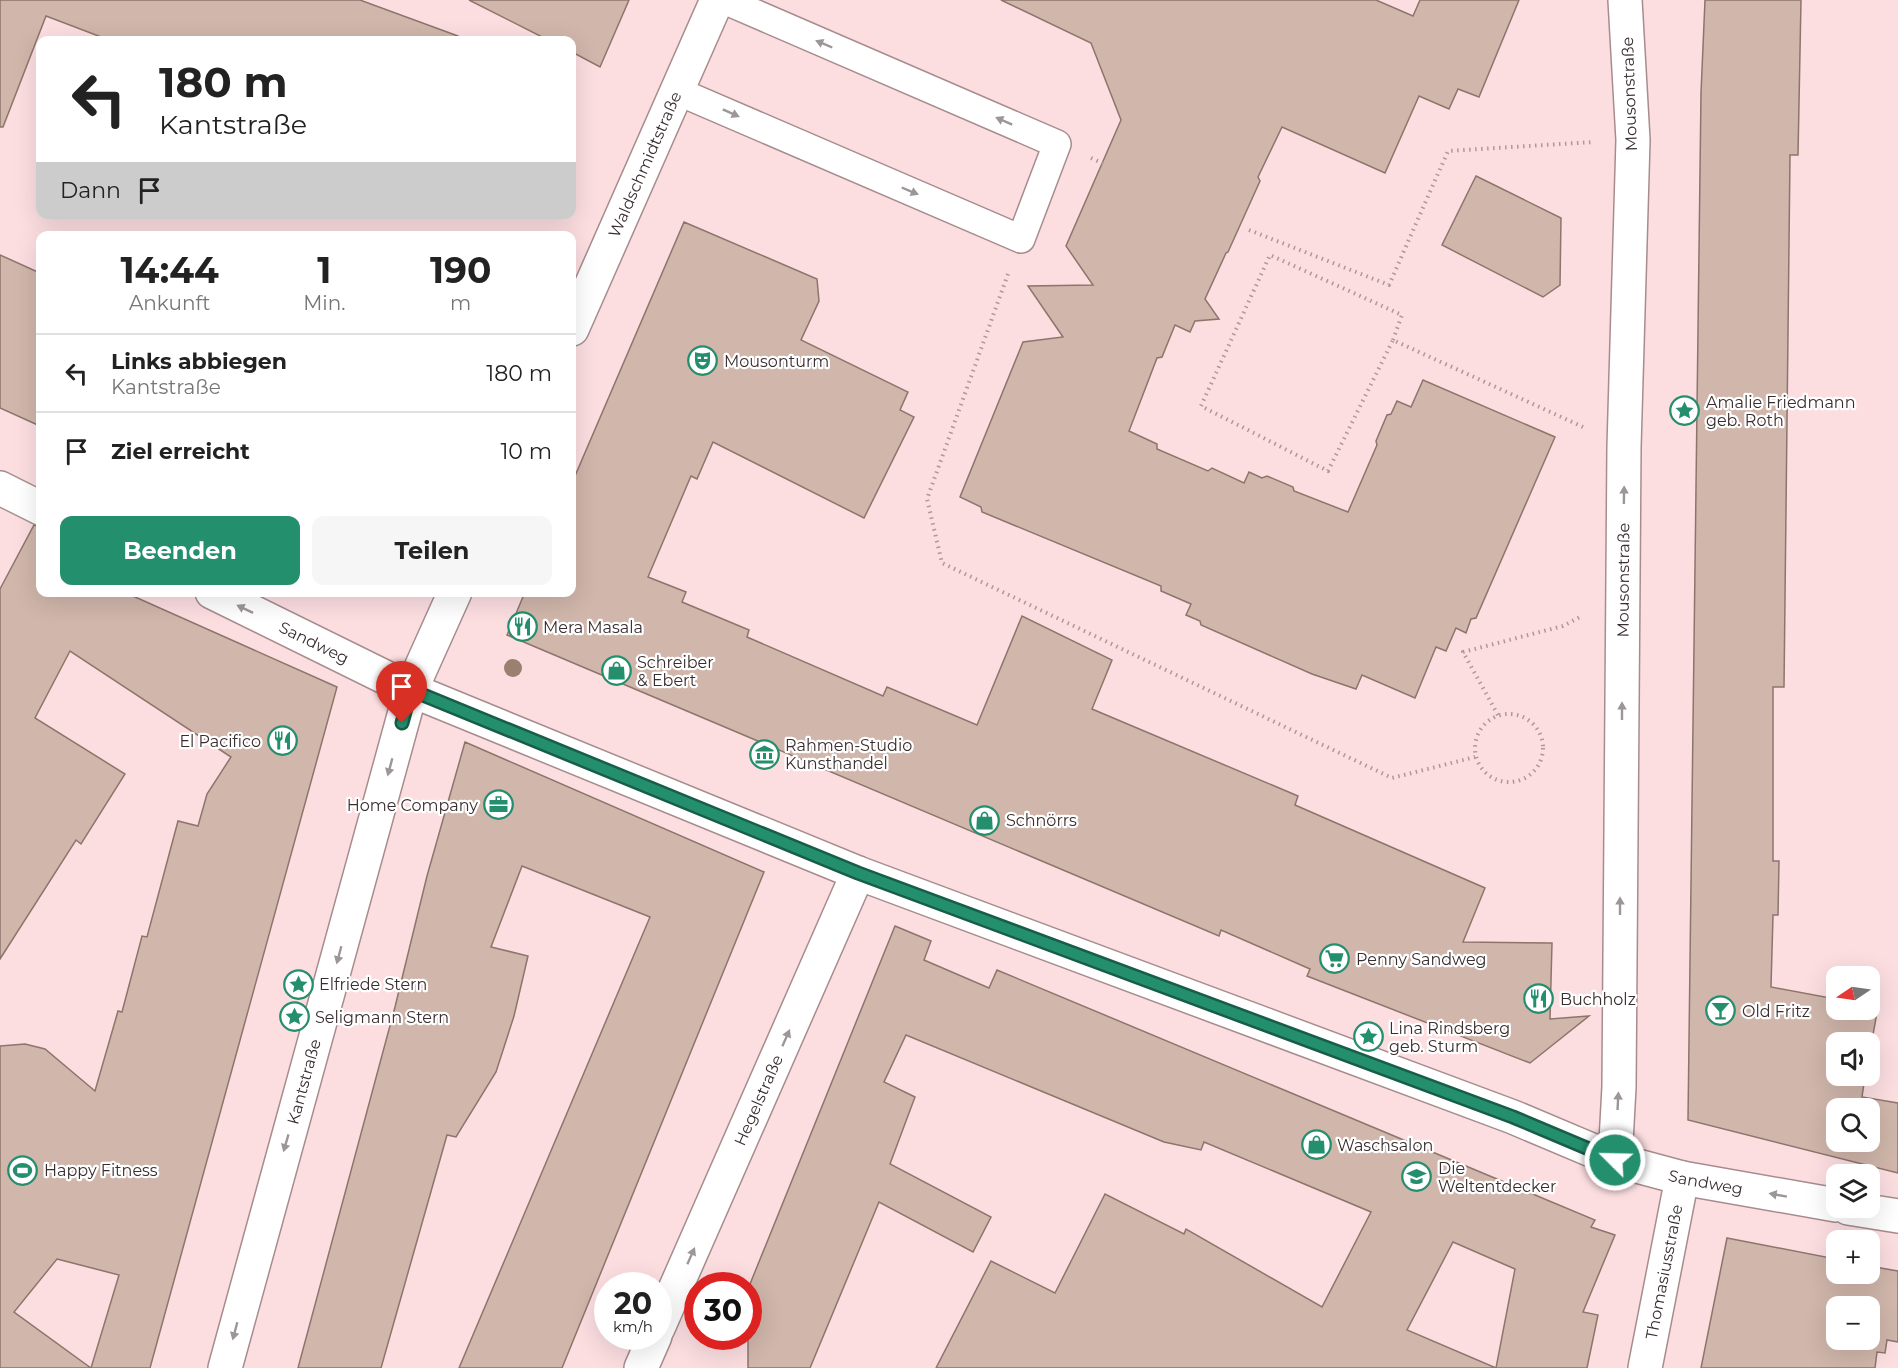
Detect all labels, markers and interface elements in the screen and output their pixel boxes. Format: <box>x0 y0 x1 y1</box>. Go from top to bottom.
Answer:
street label: Mousonstraße <box>1618 36 1641 152</box>
one-way arrow <box>816 39 833 48</box>
text: 180 m <box>159 56 288 108</box>
icon: left <box>60 60 138 138</box>
street label: Waldschmidtstraße <box>605 89 686 240</box>
text: Kantstraße <box>159 108 307 141</box>
one-way arrow <box>722 109 740 119</box>
one-way arrow <box>995 116 1012 125</box>
icon: arrive <box>133 174 166 207</box>
text: Dann <box>60 177 121 204</box>
one-way arrow <box>901 187 918 196</box>
text: 14:44 <box>120 248 219 292</box>
text: 1 <box>317 248 331 292</box>
text: 190 <box>430 248 491 292</box>
text: Ankunft <box>129 291 210 315</box>
text: Min. <box>303 291 345 315</box>
text: m <box>450 291 471 315</box>
theatre icon: Mousonturm <box>687 345 719 377</box>
text: Links abbiegen <box>111 348 287 375</box>
place label: Mousonturm <box>724 352 829 371</box>
icon: left <box>60 357 93 390</box>
text: 180 m <box>486 360 552 387</box>
text: Kantstraße <box>111 375 221 399</box>
place label: Amalie Friedmann geb. Roth <box>1706 393 1855 430</box>
place icon: Amalie Friedmann geb. Roth <box>1669 395 1701 427</box>
icon: arrive <box>60 435 93 468</box>
text: Ziel erreicht <box>111 438 250 465</box>
text: 10 m <box>500 438 552 465</box>
one-way arrow <box>1619 486 1629 505</box>
button: Beenden <box>60 516 300 585</box>
button: Teilen <box>312 516 552 585</box>
street label: Mousonstraße <box>1614 523 1633 638</box>
one-way arrow <box>237 604 254 613</box>
restaurant icon: Mera Masala <box>506 611 538 643</box>
street label: Sandweg <box>276 618 352 668</box>
place label: Mera Masala <box>543 618 643 637</box>
place label: Schreiber & Ebert <box>637 653 714 690</box>
shop icon: Schreiber & Ebert <box>600 655 632 687</box>
pin <box>376 661 427 723</box>
icon: arrive <box>385 670 418 703</box>
one-way arrow <box>1617 702 1627 721</box>
restaurant icon: El Pacifico <box>266 725 298 757</box>
place label: El Pacifico <box>179 732 261 751</box>
place label: Rahmen-Studio Kunsthandel <box>785 736 912 773</box>
museum icon: Rahmen-Studio Kunsthandel <box>748 738 780 770</box>
one-way arrow <box>385 758 394 776</box>
office icon: Home Company <box>483 789 515 821</box>
place label: Home Company <box>347 796 478 815</box>
shop icon: Schnörrs <box>969 804 1001 836</box>
place label: Schnörrs <box>1006 811 1077 830</box>
one-way arrow <box>1615 897 1625 916</box>
supermarket icon: Penny Sandweg <box>1319 943 1351 975</box>
one-way arrow <box>333 946 343 964</box>
place label: Penny Sandweg <box>1356 950 1487 969</box>
north arrow <box>1826 966 1880 1020</box>
map controls <box>1826 966 1880 1350</box>
place icon: Elfriede Stern <box>282 968 314 1000</box>
place label: Elfriede Stern <box>319 975 427 994</box>
restaurant icon: Buchholz <box>1523 983 1555 1015</box>
place label: Buchholz <box>1560 990 1636 1009</box>
bar icon: Old Fritz <box>1705 995 1737 1027</box>
place icon: Seligmann Stern <box>278 1001 310 1033</box>
place label: Old Fritz <box>1742 1002 1810 1021</box>
place label: Seligmann Stern <box>315 1008 449 1027</box>
place label: Lina Rindsberg geb. Sturm <box>1389 1019 1510 1056</box>
place icon: Lina Rindsberg geb. Sturm <box>1352 1021 1384 1053</box>
one-way arrow <box>781 1030 790 1047</box>
button: sound <box>1826 1032 1880 1086</box>
street label: Kantstraße <box>283 1037 325 1127</box>
street label: Hegelstraße <box>730 1052 787 1149</box>
one-way arrow <box>1614 1092 1623 1111</box>
button: search <box>1826 1098 1880 1152</box>
position arrow <box>1583 1128 1647 1192</box>
shop icon: Waschsalon <box>1300 1129 1332 1161</box>
one-way arrow <box>281 1134 290 1152</box>
place label: Waschsalon <box>1337 1136 1433 1155</box>
sports icon: Happy Fitness <box>7 1154 39 1186</box>
place label: Die Weltentdecker <box>1438 1159 1556 1196</box>
place label: Happy Fitness <box>44 1161 158 1180</box>
school or university icon: Die Weltentdecker <box>1401 1161 1433 1193</box>
button: layers <box>1826 1164 1880 1218</box>
street label: Sandweg <box>1666 1166 1744 1199</box>
one-way arrow <box>1769 1190 1788 1199</box>
street label: Thomasiusstraße <box>1642 1203 1687 1341</box>
button: + <box>1826 1230 1880 1284</box>
one-way arrow <box>686 1247 695 1264</box>
speed limit sign: 30 <box>684 1272 762 1350</box>
text: 20 <box>614 1285 652 1322</box>
button: − <box>1826 1296 1880 1350</box>
text: km/h <box>613 1317 653 1336</box>
one-way arrow <box>229 1322 239 1340</box>

